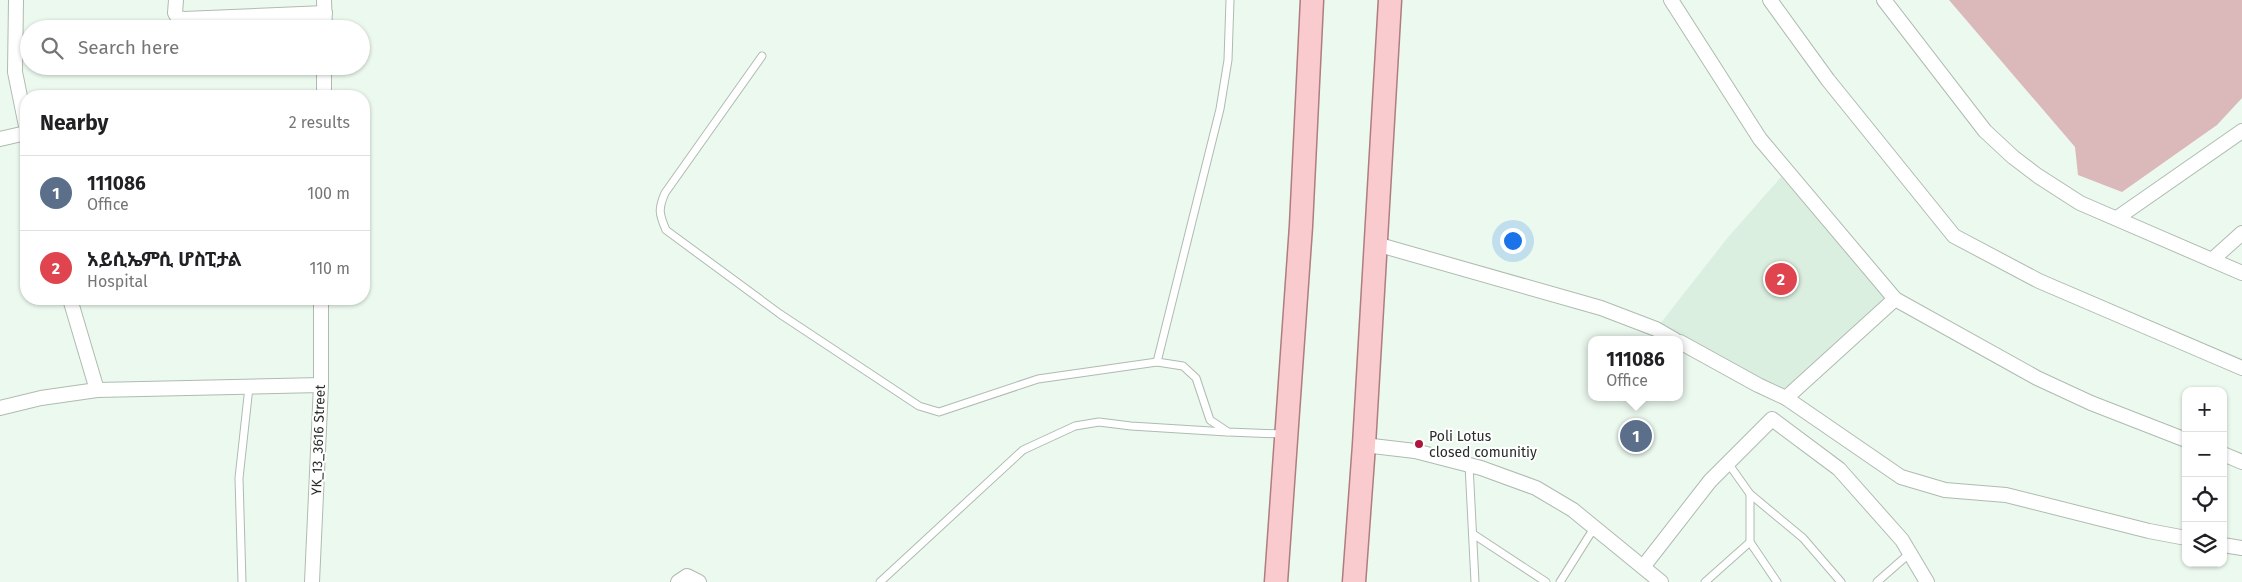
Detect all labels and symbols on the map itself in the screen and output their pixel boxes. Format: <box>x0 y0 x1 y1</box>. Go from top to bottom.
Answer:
your location <box>1500 228 1526 254</box>
pin: 2 <box>1765 260 1797 298</box>
street label: YK_13_3616 Street <box>308 383 329 496</box>
pin: 1 <box>1620 417 1652 455</box>
place label: Poli Lotus closed comunitiy <box>1429 428 1537 461</box>
marker: Poli Lotus closed comunitiy <box>1413 438 1425 450</box>

